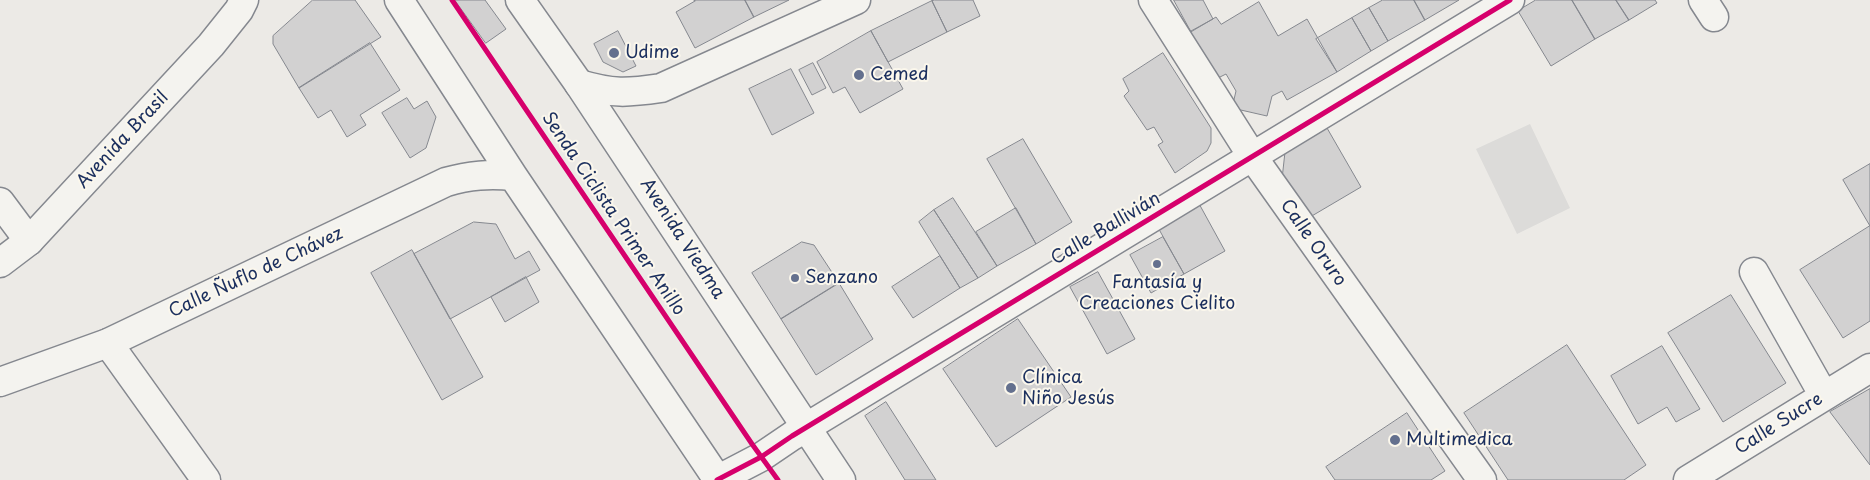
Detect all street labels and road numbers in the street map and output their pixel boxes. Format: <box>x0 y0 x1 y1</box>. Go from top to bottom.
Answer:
street label: Avenida Brasil <box>72 87 174 193</box>
street label: Senda Ciclista Primer Anillo <box>537 108 689 320</box>
street label: Avenida Viedma <box>635 175 729 303</box>
street label: Calle Ballivián <box>1047 188 1165 270</box>
street label: Calle Oruro <box>1275 196 1351 290</box>
street label: Calle Ñuflo de Chávez <box>166 223 346 323</box>
street label: Calle Sucre <box>1731 389 1827 459</box>

